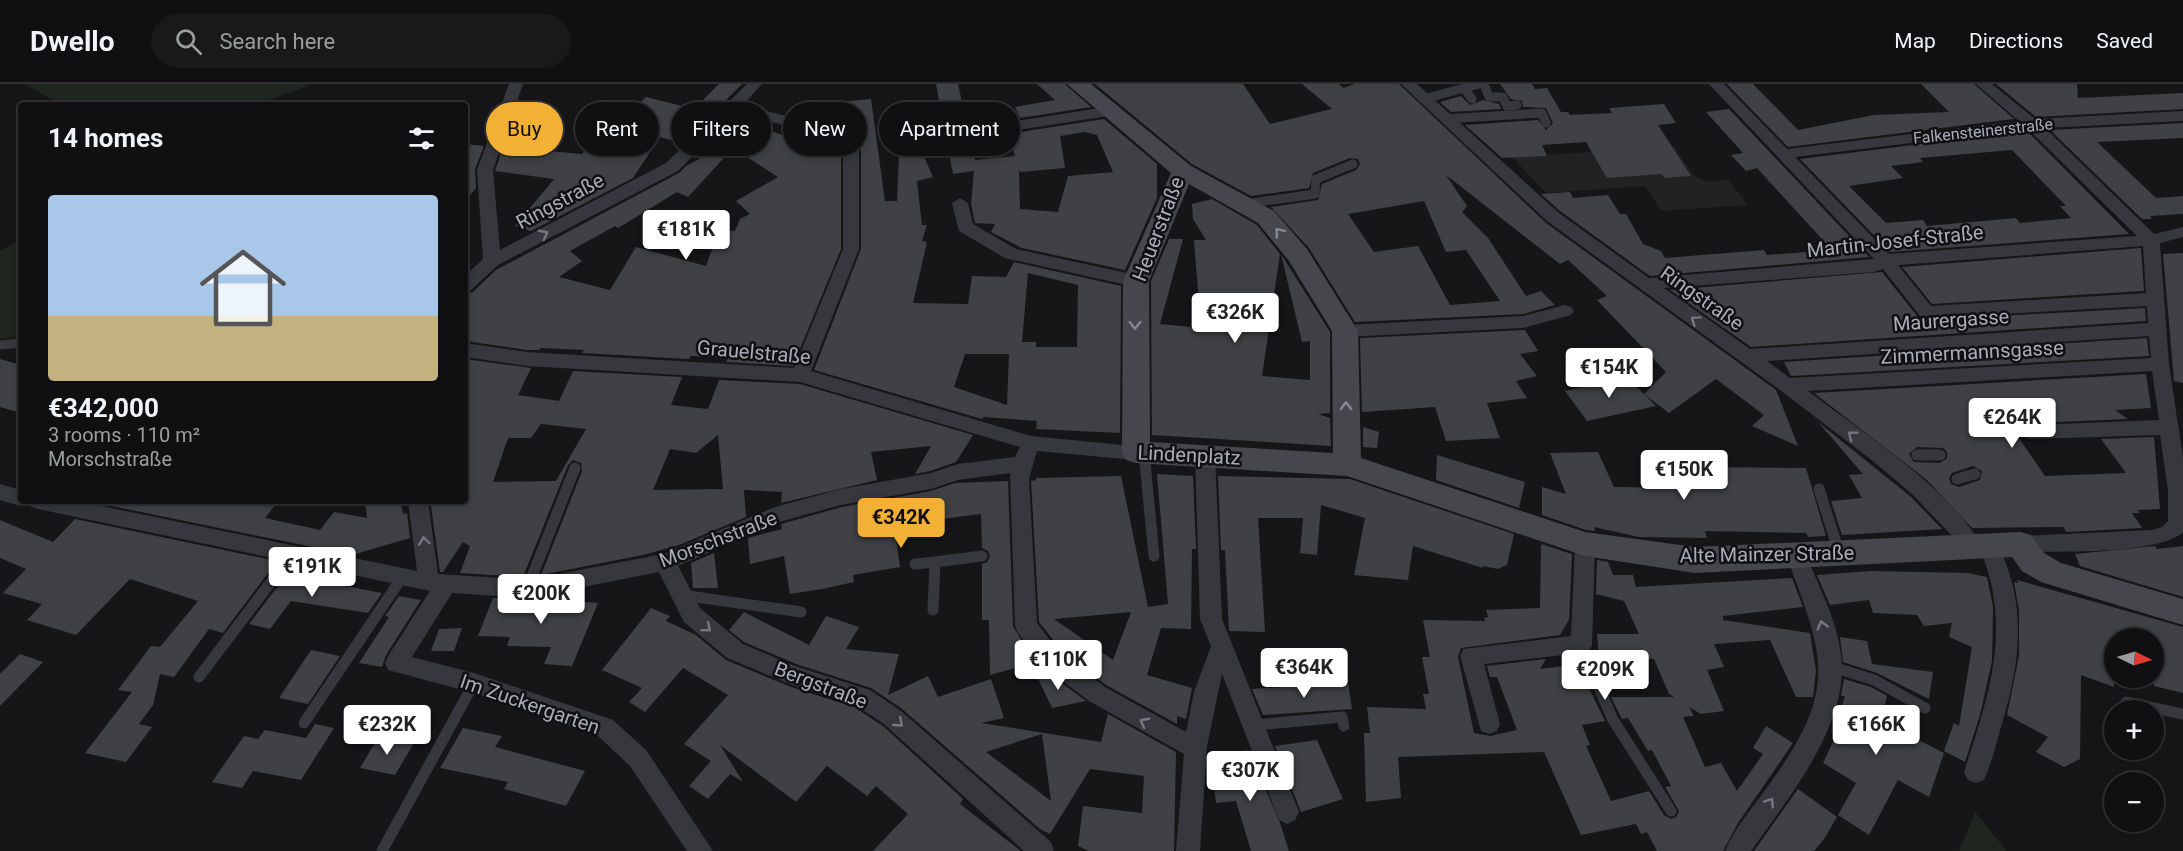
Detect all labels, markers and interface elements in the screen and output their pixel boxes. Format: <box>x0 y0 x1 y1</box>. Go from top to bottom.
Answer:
search box <box>151 14 571 68</box>
text: Dwello <box>30 25 115 58</box>
icon: search <box>172 25 205 58</box>
text: Search here <box>220 29 335 54</box>
text: Map <box>1894 29 1936 53</box>
text: Directions <box>1969 29 2063 53</box>
text: Saved <box>2096 29 2153 53</box>
chip: Buy <box>486 102 563 156</box>
chip: Rent <box>575 102 659 156</box>
chip: Filters <box>671 102 771 156</box>
chip: New <box>783 102 867 156</box>
chip: Apartment <box>879 102 1020 156</box>
street label: Falkensteinerstraße <box>1912 114 2054 148</box>
icon: filters <box>405 122 438 155</box>
text: 14 homes <box>48 123 163 153</box>
street label: Ringstraße <box>512 168 608 234</box>
street label: Heuerstraße <box>1127 173 1189 285</box>
pin: €181K <box>644 210 728 261</box>
text: €181K <box>657 217 715 241</box>
street label: Martin-Josef-Straße <box>1805 220 1985 262</box>
one-way arrow <box>1275 228 1286 239</box>
one-way arrow <box>538 230 548 241</box>
icon: home <box>189 234 297 342</box>
street label: Ringstraße <box>1656 261 1748 335</box>
pin: €326K <box>1193 293 1277 344</box>
text: €326K <box>1206 300 1264 324</box>
street label: Maurergasse <box>1892 304 2010 336</box>
one-way arrow <box>1690 316 1701 327</box>
one-way arrow <box>1129 321 1141 330</box>
street label: Grauelstraße <box>696 335 812 369</box>
street label: Zimmermannsgasse <box>1880 335 2064 369</box>
pin: €154K <box>1567 348 1651 399</box>
text: €154K <box>1580 355 1638 379</box>
text: €342,000 <box>48 393 159 423</box>
pin: €264K <box>1970 398 2054 449</box>
one-way arrow <box>1340 402 1353 411</box>
text: €264K <box>1983 405 2041 429</box>
text: 3 rooms · 110 m² <box>48 423 200 447</box>
one-way arrow <box>1848 431 1859 442</box>
street label: Lindenplatz <box>1137 440 1241 470</box>
text: Morschstraße <box>48 447 172 471</box>
pin: €150K <box>1642 450 1726 501</box>
text: €150K <box>1655 457 1713 481</box>
pin: €342K <box>859 498 943 549</box>
text: €342K <box>872 505 930 529</box>
street label: Morschstraße <box>656 506 780 572</box>
one-way arrow <box>418 537 430 546</box>
street label: Alte Mainzer Straße <box>1680 540 1854 568</box>
pin: €191K <box>270 547 354 598</box>
text: €191K <box>283 554 341 578</box>
pin: €200K <box>499 574 583 625</box>
text: €200K <box>512 581 570 605</box>
one-way arrow <box>1817 620 1829 631</box>
one-way arrow <box>700 621 711 632</box>
north arrow <box>2104 628 2164 688</box>
map controls <box>2104 628 2164 832</box>
pin: €110K <box>1016 640 1100 691</box>
text: €110K <box>1029 647 1087 671</box>
pin: €364K <box>1262 648 1346 699</box>
pin: €209K <box>1563 650 1647 701</box>
text: €364K <box>1275 655 1333 679</box>
street label: Bergstraße <box>771 656 871 714</box>
text: €209K <box>1576 657 1634 681</box>
street label: Im Zuckergarten <box>457 669 603 739</box>
button: + <box>2104 700 2164 760</box>
pin: €232K <box>345 705 429 756</box>
pin: €166K <box>1834 705 1918 756</box>
text: €232K <box>358 712 416 736</box>
text: €166K <box>1847 712 1905 736</box>
one-way arrow <box>892 715 903 726</box>
one-way arrow <box>1139 718 1150 729</box>
pin: €307K <box>1208 751 1292 802</box>
text: €307K <box>1221 758 1279 782</box>
button: − <box>2104 772 2164 832</box>
one-way arrow <box>1762 798 1773 809</box>

